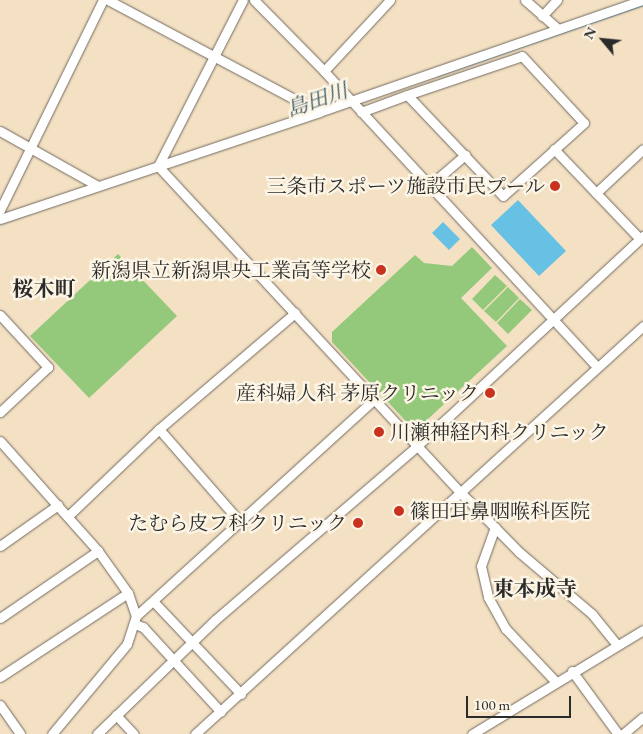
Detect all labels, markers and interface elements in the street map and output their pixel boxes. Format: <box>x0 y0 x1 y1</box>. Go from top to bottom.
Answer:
north arrow <box>578 15 628 65</box>
text: N <box>579 24 600 42</box>
water label: 島田川 <box>283 78 351 122</box>
place label: 三条市スポーツ施設市民プール <box>266 174 545 198</box>
marker: 三条市スポーツ施設市民プール <box>549 180 561 192</box>
place label: 新潟県立新潟県央工業高等学校 <box>91 258 371 282</box>
marker: 新潟県立新潟県央工業高等学校 <box>375 264 387 276</box>
district label: 桜木町 <box>13 276 75 302</box>
place label: 産科婦人科 茅原クリニック <box>235 381 479 405</box>
marker: 産科婦人科 茅原クリニック <box>483 386 497 400</box>
place label: 川瀬神経内科クリニック <box>390 420 610 444</box>
marker: 川瀬神経内科クリニック <box>372 425 386 439</box>
place label: 篠田耳鼻咽喉科医院 <box>410 499 590 523</box>
marker: 篠田耳鼻咽喉科医院 <box>392 504 406 518</box>
place label: たむら皮フ科クリニック <box>127 511 347 535</box>
marker: たむら皮フ科クリニック <box>351 516 365 530</box>
district label: 東本成寺 <box>493 576 577 602</box>
scale bar <box>468 686 573 718</box>
text: 100 m <box>474 695 510 714</box>

